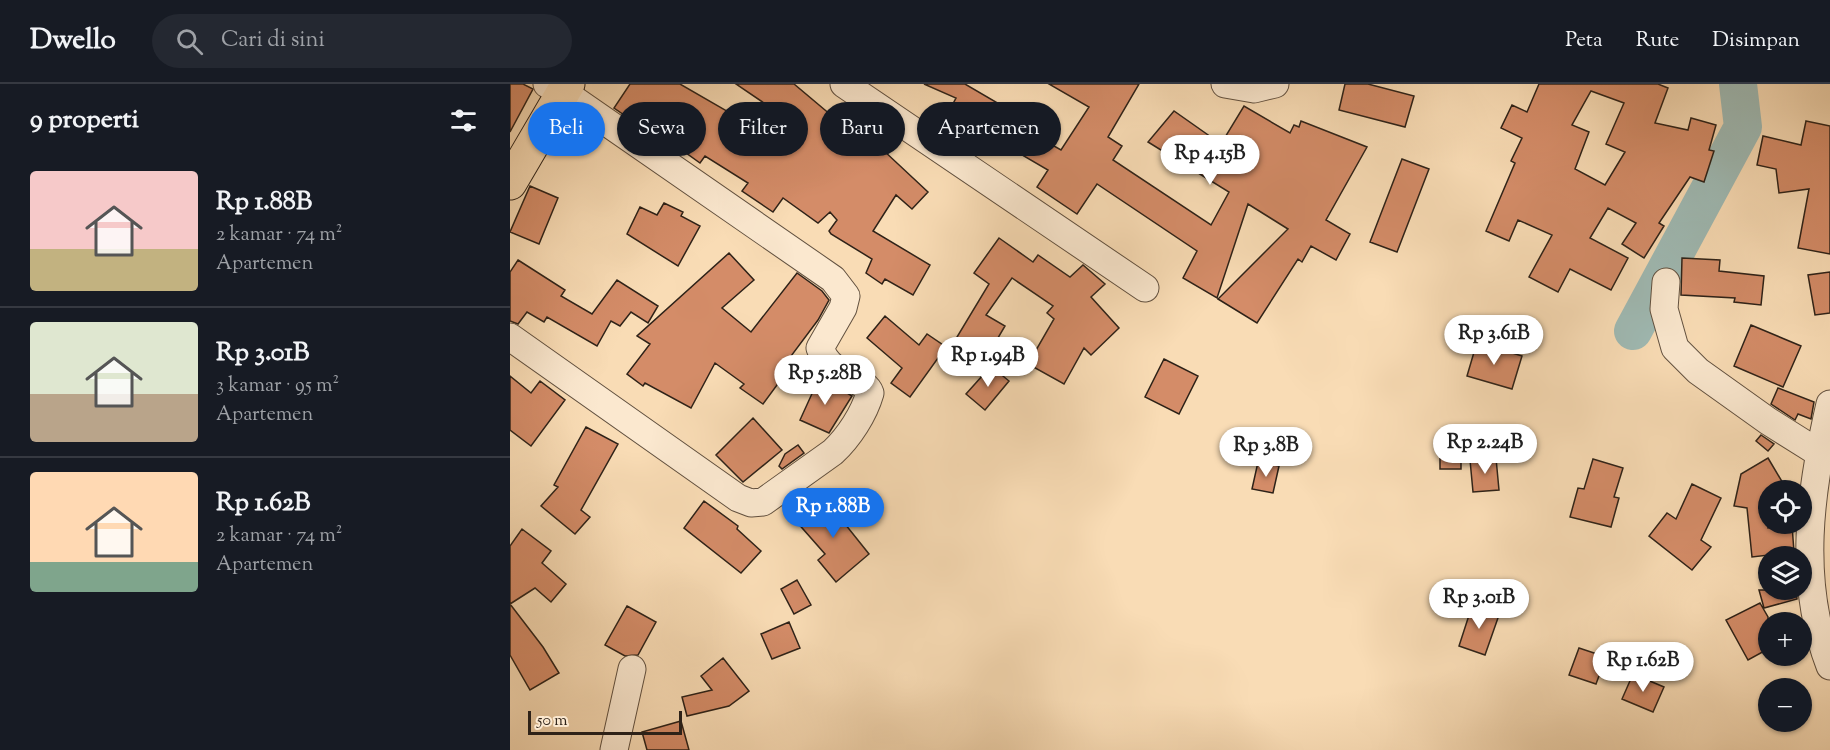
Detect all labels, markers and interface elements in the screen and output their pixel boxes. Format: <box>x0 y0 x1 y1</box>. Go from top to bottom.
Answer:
search box <box>152 14 572 68</box>
text: Dwello <box>30 21 116 61</box>
icon: search <box>173 25 206 58</box>
text: Cari di sini <box>221 25 325 57</box>
text: Peta <box>1565 26 1603 56</box>
text: Rute <box>1636 26 1679 56</box>
text: Disimpan <box>1712 26 1800 56</box>
text: 9 properti <box>30 102 139 139</box>
chip: Beli <box>528 102 605 156</box>
chip: Sewa <box>617 102 706 156</box>
chip: Filter <box>718 102 808 156</box>
chip: Baru <box>820 102 905 156</box>
chip: Apartemen <box>917 102 1061 156</box>
icon: filters <box>447 104 480 137</box>
pin: Rp 4.15B <box>1148 135 1272 186</box>
text: Rp 4.15B <box>1175 140 1245 169</box>
text: Rp 1.88B <box>216 184 312 221</box>
icon: home <box>78 195 150 267</box>
text: 2 kamar · 74 m² <box>216 221 343 250</box>
text: Apartemen <box>216 250 313 279</box>
pin: Rp 3.61B <box>1432 315 1556 366</box>
text: Rp 3.61B <box>1458 320 1530 349</box>
text: Rp 3.01B <box>216 335 309 372</box>
pin: Rp 1.94B <box>926 337 1050 388</box>
text: Rp 1.94B <box>951 342 1025 371</box>
icon: home <box>78 346 150 418</box>
pin: Rp 5.28B <box>763 355 887 406</box>
text: Rp 5.28B <box>788 360 862 389</box>
text: 3 kamar · 95 m² <box>216 372 339 401</box>
text: Apartemen <box>216 401 313 430</box>
pin: Rp 2.24B <box>1423 424 1547 475</box>
pin: Rp 3.8B <box>1211 427 1321 478</box>
text: Rp 2.24B <box>1447 429 1523 458</box>
text: Rp 3.8B <box>1233 432 1299 461</box>
map controls <box>1758 480 1812 732</box>
button: locate <box>1758 480 1812 534</box>
text: Rp 1.62B <box>216 485 310 522</box>
pin: Rp 1.88B <box>771 488 895 539</box>
text: Rp 1.88B <box>796 493 870 522</box>
icon: home <box>78 496 150 568</box>
text: 2 kamar · 74 m² <box>216 522 343 551</box>
button: layers <box>1758 546 1812 600</box>
text: Apartemen <box>216 551 313 580</box>
pin: Rp 3.01B <box>1417 579 1541 630</box>
text: Rp 3.01B <box>1443 584 1515 613</box>
button: + <box>1758 612 1812 666</box>
pin: Rp 1.62B <box>1581 642 1705 693</box>
text: Rp 1.62B <box>1607 647 1679 676</box>
button: − <box>1758 678 1812 732</box>
scale bar <box>528 708 682 736</box>
text: 50 m <box>537 710 568 733</box>

